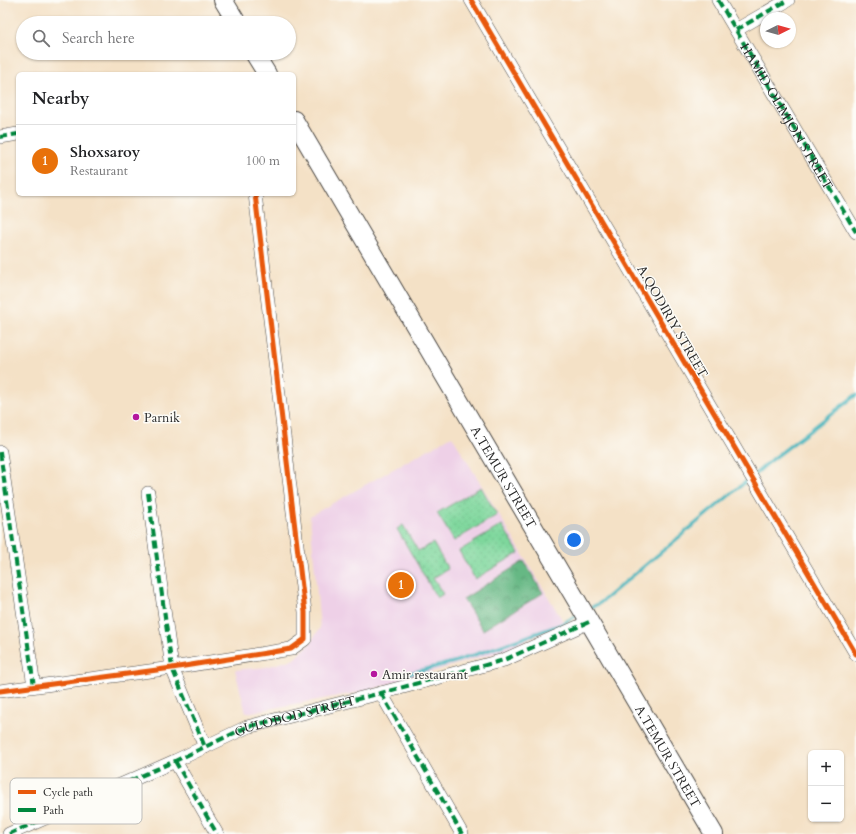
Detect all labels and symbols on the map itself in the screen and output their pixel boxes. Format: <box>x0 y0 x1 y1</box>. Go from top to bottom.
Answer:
north arrow <box>760 12 796 48</box>
street label: HAMID OLIMJON STREET <box>736 40 837 194</box>
street label: A.QODIRIY STREET <box>633 262 712 382</box>
place label: Parnik <box>144 409 180 427</box>
marker: Parnik <box>131 412 141 422</box>
street label: A.TEMUR STREET <box>466 423 540 532</box>
your location <box>564 530 584 550</box>
pin: 1 <box>388 570 414 600</box>
place label: Amir restaurant <box>382 666 468 684</box>
marker: Amir restaurant <box>369 669 379 679</box>
street label: GULOBOD STREET <box>231 692 358 742</box>
street label: A.TEMUR STREET <box>630 702 705 812</box>
legend <box>10 778 142 824</box>
text: Cycle path <box>43 785 93 800</box>
text: Path <box>43 803 64 818</box>

